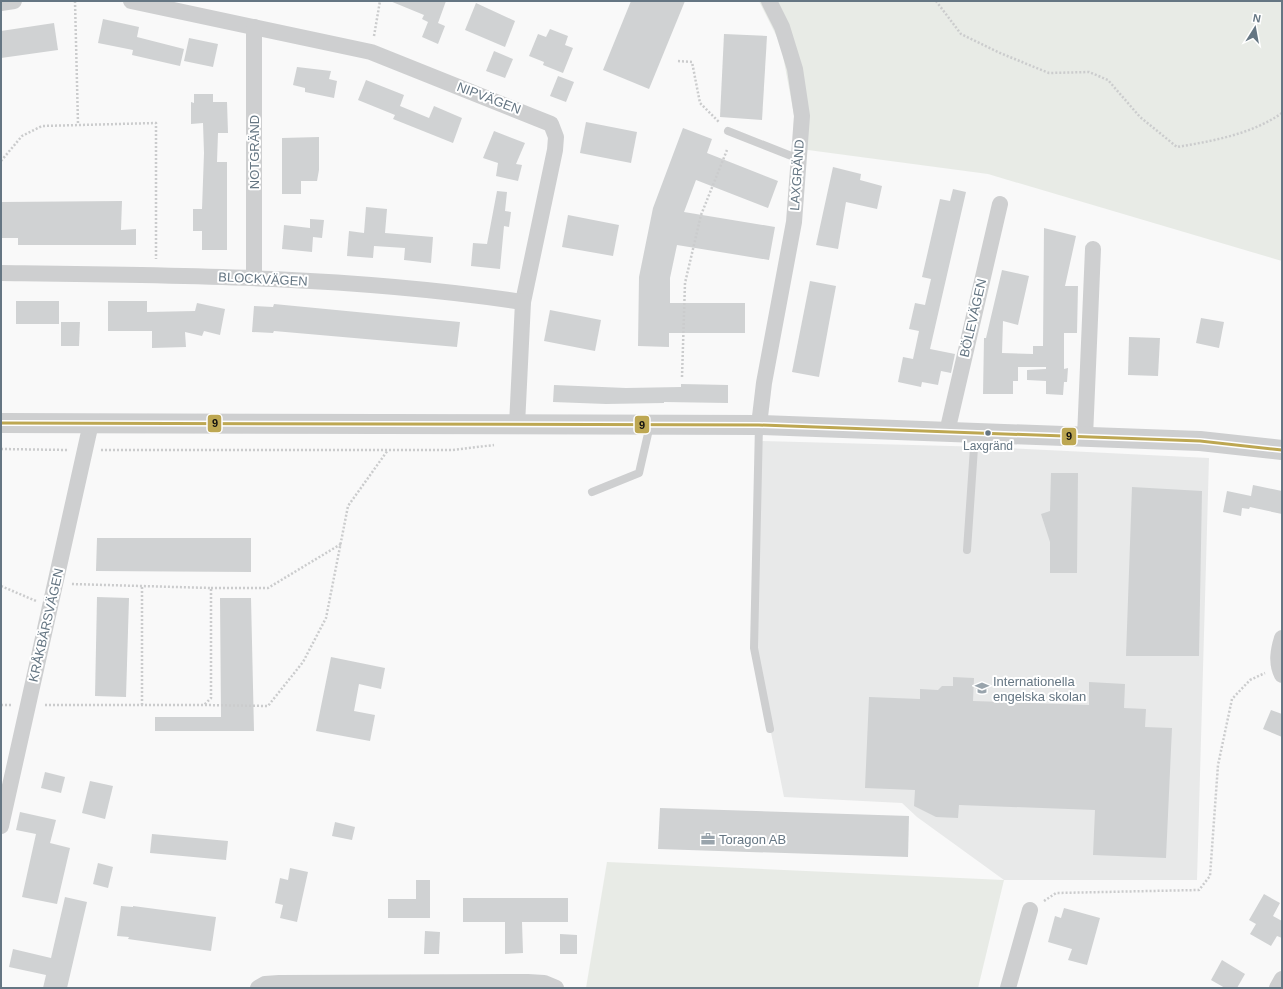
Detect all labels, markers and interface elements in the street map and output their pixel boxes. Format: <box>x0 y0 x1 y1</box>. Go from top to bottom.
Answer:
north arrow <box>1235 8 1275 48</box>
text: N <box>1252 12 1262 25</box>
street label: NIPVÄGEN <box>455 79 523 117</box>
street label: NOTGRÄND <box>247 115 262 189</box>
street label: LAXGRÄND <box>787 139 807 211</box>
street label: BLOCKVÄGEN <box>218 269 308 289</box>
street label: BÖLEVÄGEN <box>957 277 989 359</box>
line badge: 9 <box>207 414 222 433</box>
line badge: 9 <box>634 415 650 434</box>
text: 9 <box>212 417 218 429</box>
text: 9 <box>639 419 645 431</box>
line badge: 9 <box>1061 427 1077 446</box>
marker: Laxgränd <box>983 428 993 438</box>
text: 9 <box>1066 430 1072 442</box>
place label: Laxgränd <box>963 439 1013 453</box>
street label: KRÅKBÄRSVÄGEN <box>26 567 66 683</box>
place label: Internationella engelska skolan <box>993 674 1086 704</box>
school or university icon: Internationella engelska skolan <box>974 680 990 696</box>
office icon: Toragon AB <box>700 831 716 847</box>
place label: Toragon AB <box>719 832 786 847</box>

